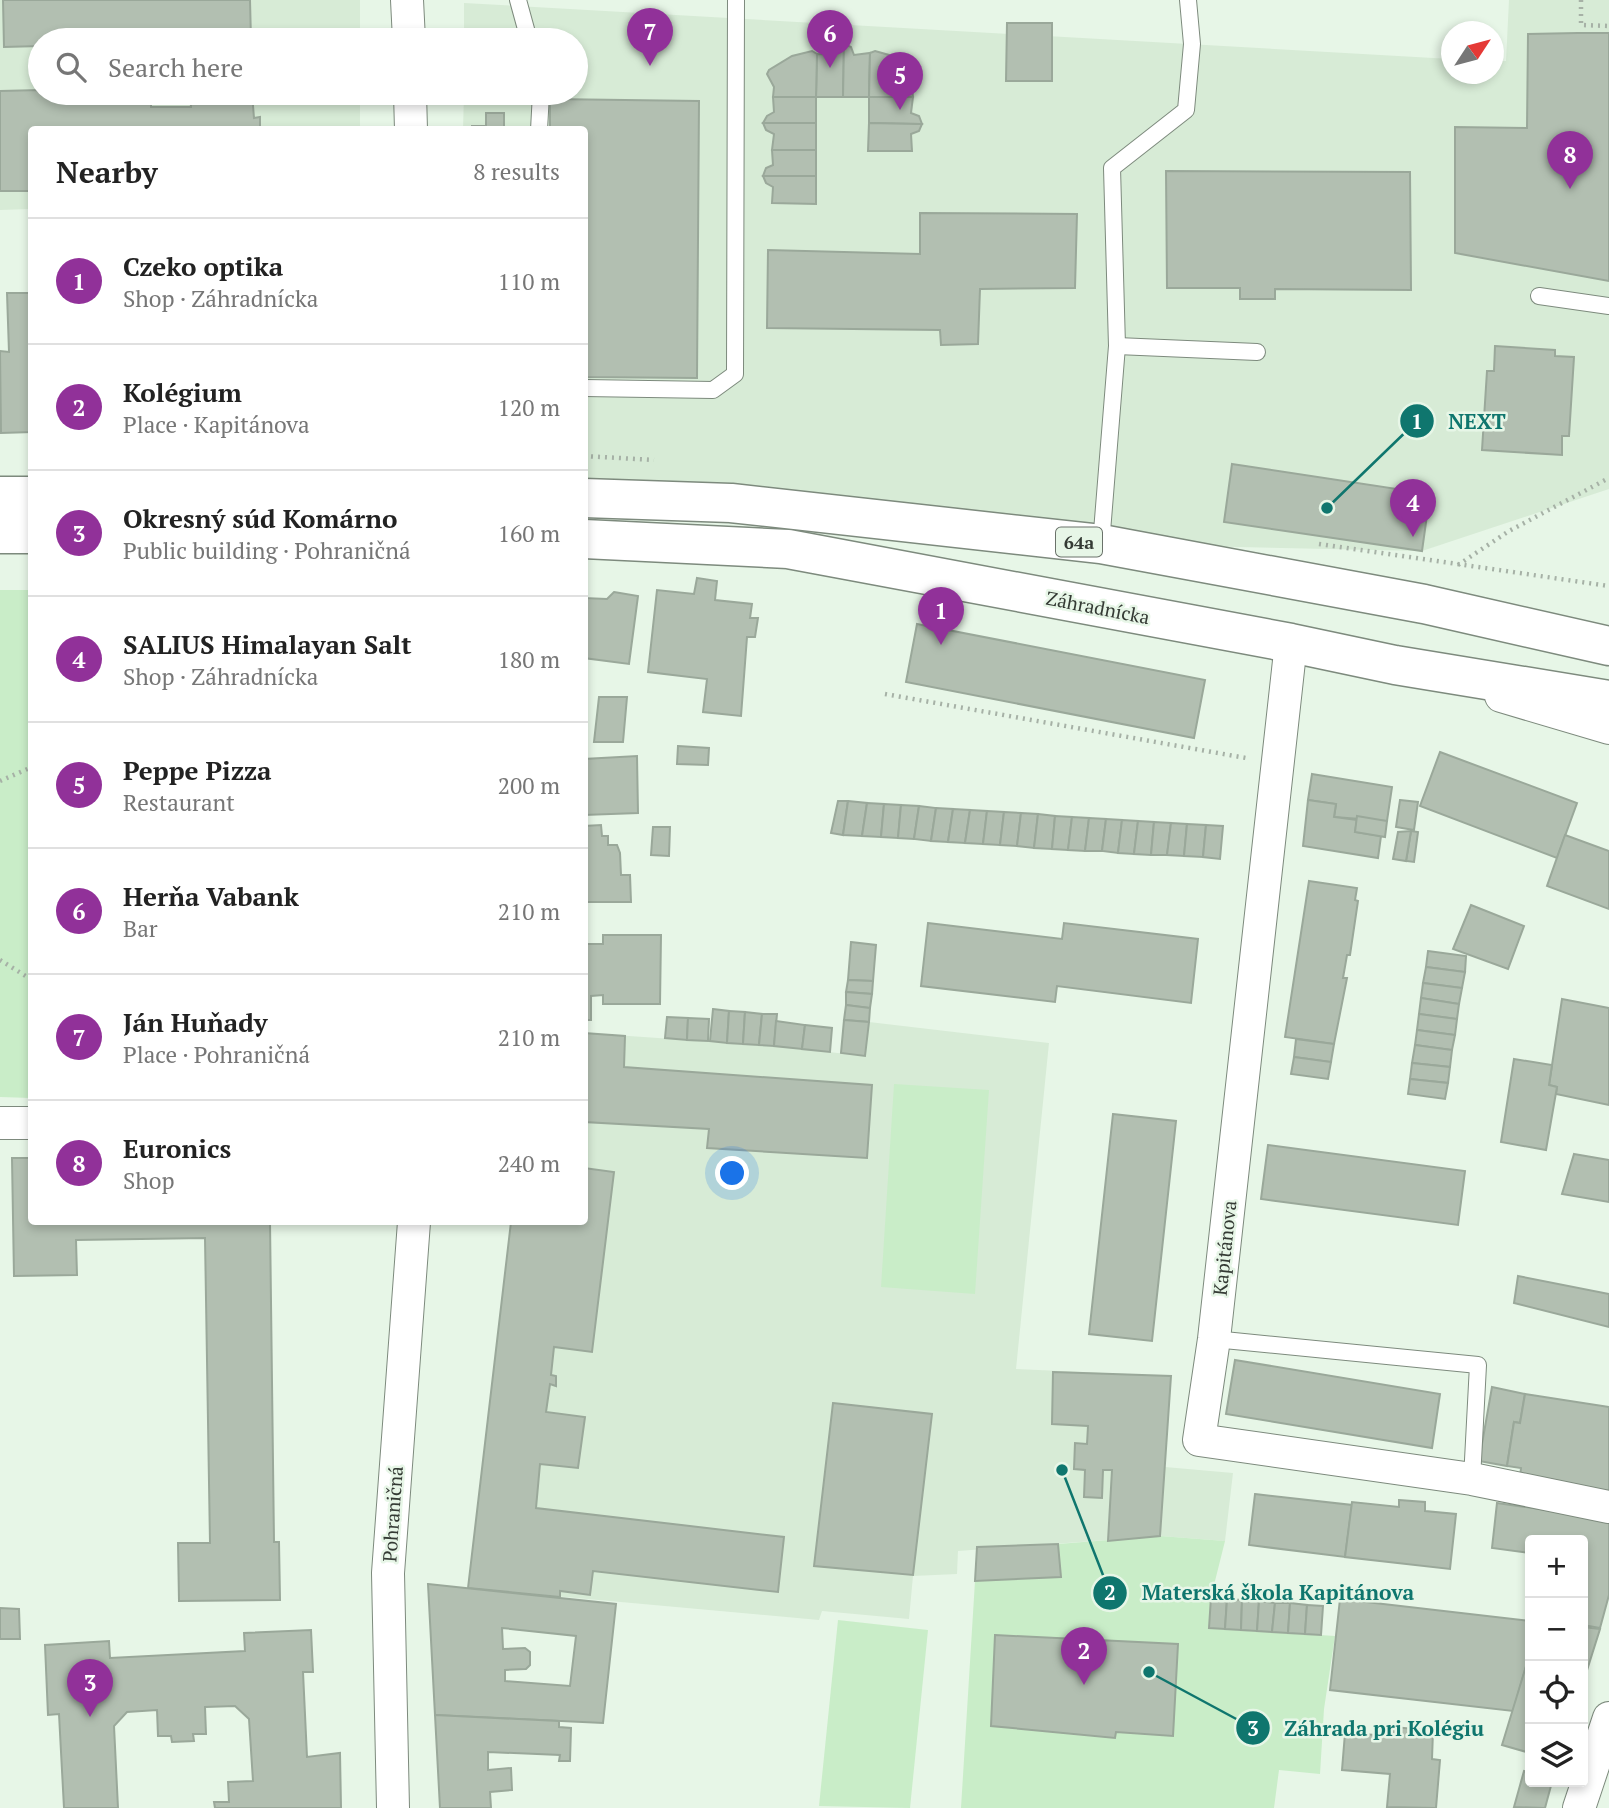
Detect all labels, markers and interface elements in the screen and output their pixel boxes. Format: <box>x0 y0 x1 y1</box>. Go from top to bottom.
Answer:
pin: 7 <box>627 8 673 66</box>
pin: 6 <box>807 10 853 68</box>
north arrow <box>1441 21 1504 84</box>
search box <box>28 28 588 105</box>
icon: search <box>52 48 90 86</box>
text: Search here <box>108 50 243 84</box>
pin: 5 <box>877 52 923 110</box>
pin: 8 <box>1547 131 1593 189</box>
text: Nearby <box>56 152 158 192</box>
text: 8 results <box>473 156 560 187</box>
text: Czeko optika <box>123 249 283 283</box>
text: 1 <box>73 266 86 297</box>
text: 110 m <box>498 266 560 297</box>
text: Shop · Záhradnícka <box>123 283 318 314</box>
text: Kolégium <box>123 375 242 409</box>
text: 2 <box>73 392 86 423</box>
text: 120 m <box>498 392 560 423</box>
callout: NEXT <box>1400 400 1520 442</box>
text: 1 <box>1411 407 1423 435</box>
text: NEXT <box>1448 407 1506 435</box>
text: Place · Kapitánova <box>123 409 310 440</box>
pin: 4 <box>1390 479 1436 537</box>
text: Okresný súd Komárno <box>123 501 397 535</box>
text: 3 <box>73 518 86 549</box>
text: 160 m <box>498 518 560 549</box>
road number: 64a <box>1056 528 1102 556</box>
text: Public building · Pohraničná <box>123 535 411 566</box>
street label: Záhradnícka <box>1044 585 1152 629</box>
pin: 1 <box>918 587 964 645</box>
text: SALIUS Himalayan Salt <box>123 627 412 661</box>
text: 4 <box>73 644 86 675</box>
text: 180 m <box>498 644 560 675</box>
text: Shop · Záhradnícka <box>123 661 318 692</box>
text: Peppe Pizza <box>123 753 272 787</box>
text: 5 <box>73 770 86 801</box>
text: 200 m <box>498 770 560 801</box>
text: Restaurant <box>123 787 235 818</box>
text: Herňa Vabank <box>123 879 299 913</box>
text: 6 <box>73 896 86 927</box>
text: 210 m <box>498 896 560 927</box>
text: Bar <box>123 913 158 944</box>
text: Ján Huňady <box>123 1005 267 1039</box>
text: 7 <box>73 1022 86 1053</box>
text: 210 m <box>498 1022 560 1053</box>
text: Place · Pohraničná <box>123 1039 310 1070</box>
text: Euronics <box>123 1131 231 1165</box>
text: 8 <box>73 1148 86 1179</box>
text: 240 m <box>498 1148 560 1179</box>
your location <box>715 1156 749 1190</box>
text: Shop <box>123 1165 175 1196</box>
street label: Kapitánova <box>1207 1199 1241 1297</box>
street label: Pohraničná <box>376 1465 408 1563</box>
map controls <box>1525 1535 1588 1787</box>
button: + <box>1525 1535 1588 1598</box>
callout: Materská škola Kapitánova <box>1093 1572 1428 1614</box>
text: 2 <box>1104 1578 1116 1606</box>
text: Materská škola Kapitánova <box>1142 1578 1415 1606</box>
button: − <box>1525 1598 1588 1661</box>
pin: 2 <box>1061 1627 1107 1685</box>
pin: 3 <box>67 1659 113 1717</box>
button: locate <box>1525 1661 1588 1724</box>
callout: Záhrada pri Kolégiu <box>1235 1707 1498 1749</box>
text: 3 <box>1247 1714 1259 1742</box>
text: Záhrada pri Kolégiu <box>1284 1714 1484 1742</box>
button: layers <box>1525 1724 1588 1787</box>

